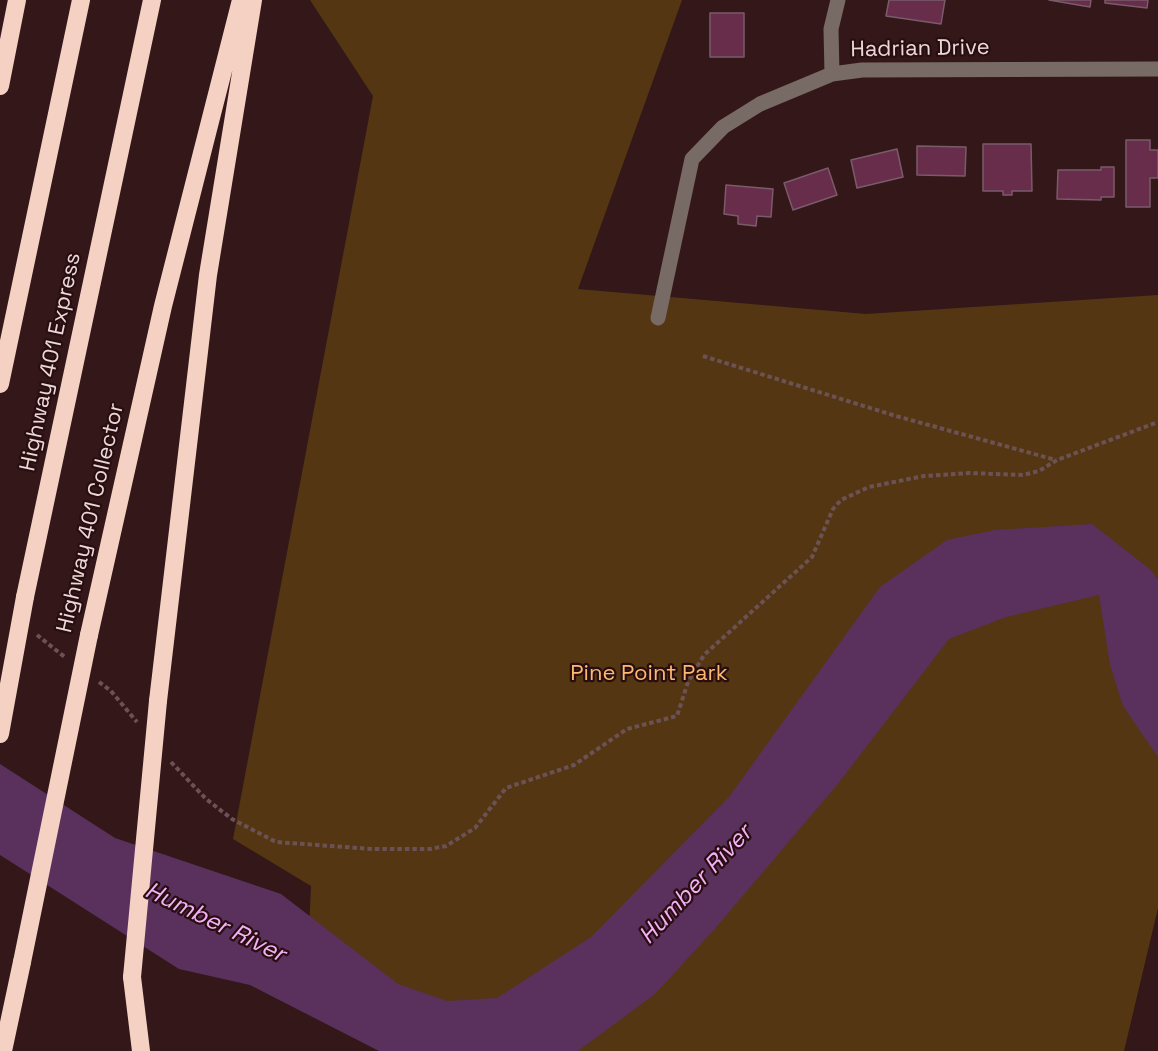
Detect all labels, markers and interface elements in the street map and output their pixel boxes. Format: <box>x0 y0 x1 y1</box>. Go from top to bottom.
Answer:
street label: Hadrian Drive <box>850 35 990 63</box>
street label: Highway 401 Express <box>15 250 87 474</box>
street label: Highway 401 Collector <box>52 401 130 635</box>
park label: Pine Point Park <box>570 661 728 687</box>
water label: Humber River <box>633 819 759 951</box>
water label: Humber River <box>140 877 290 969</box>

